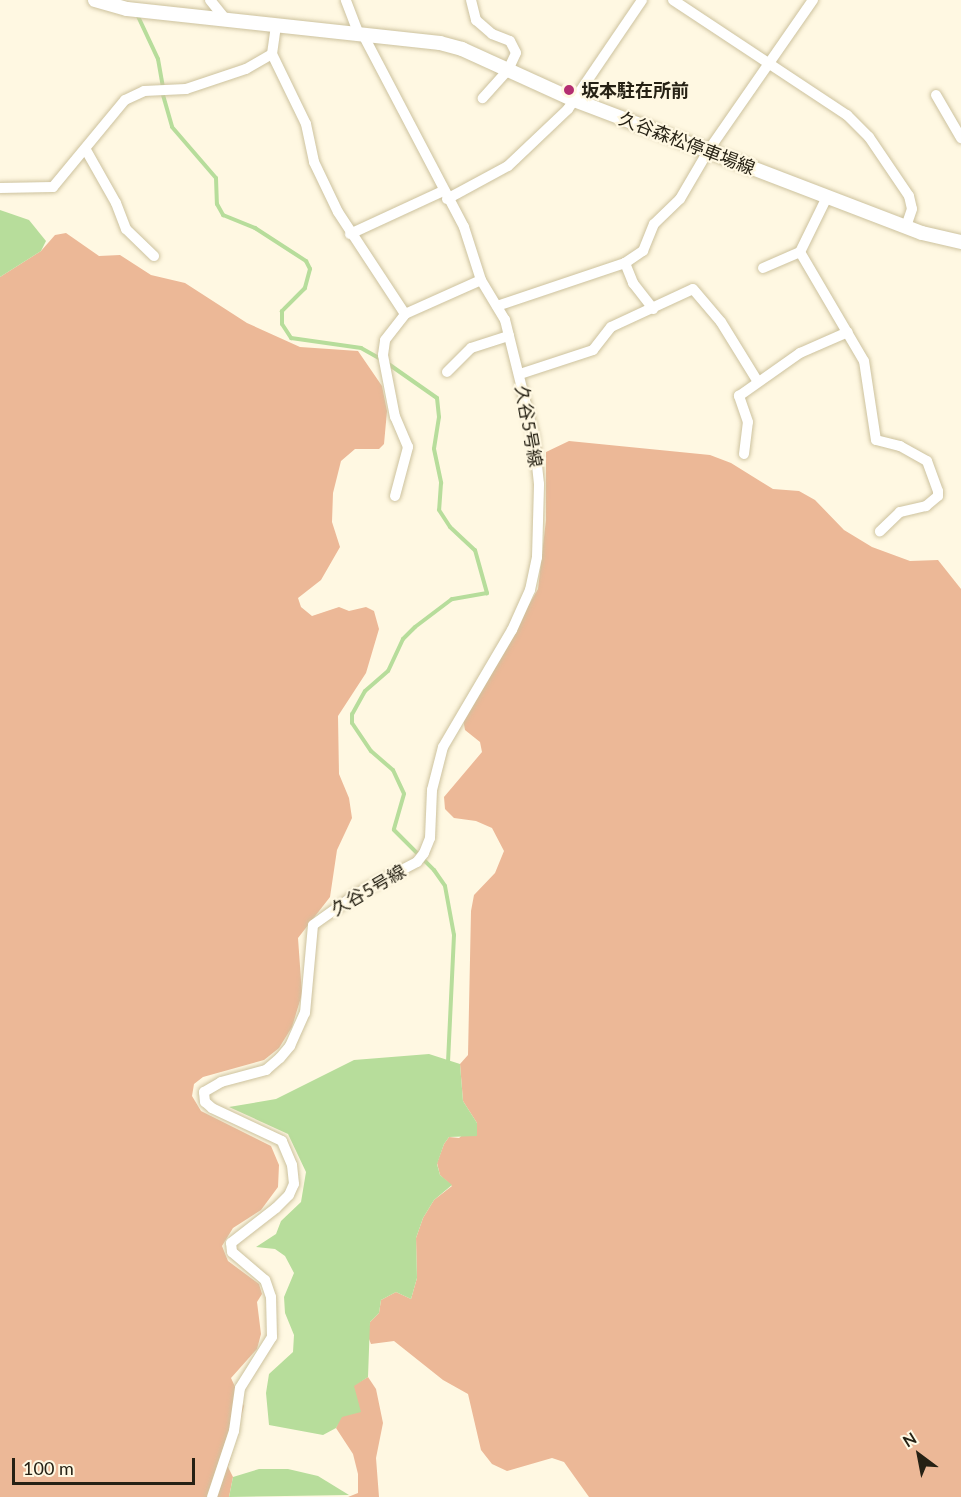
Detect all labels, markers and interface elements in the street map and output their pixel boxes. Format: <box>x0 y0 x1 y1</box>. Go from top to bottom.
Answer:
place label: 坂本駐在所前 <box>581 79 689 101</box>
marker: 坂本駐在所前 <box>562 83 576 97</box>
street label: 久谷森松停車場線 <box>616 107 758 179</box>
street label: 久谷5号線 <box>511 384 547 468</box>
street label: 久谷5号線 <box>327 860 409 920</box>
north arrow <box>889 1425 949 1485</box>
text: N <box>899 1428 919 1451</box>
scale bar <box>15 1446 198 1484</box>
text: 100 m <box>23 1457 74 1479</box>

